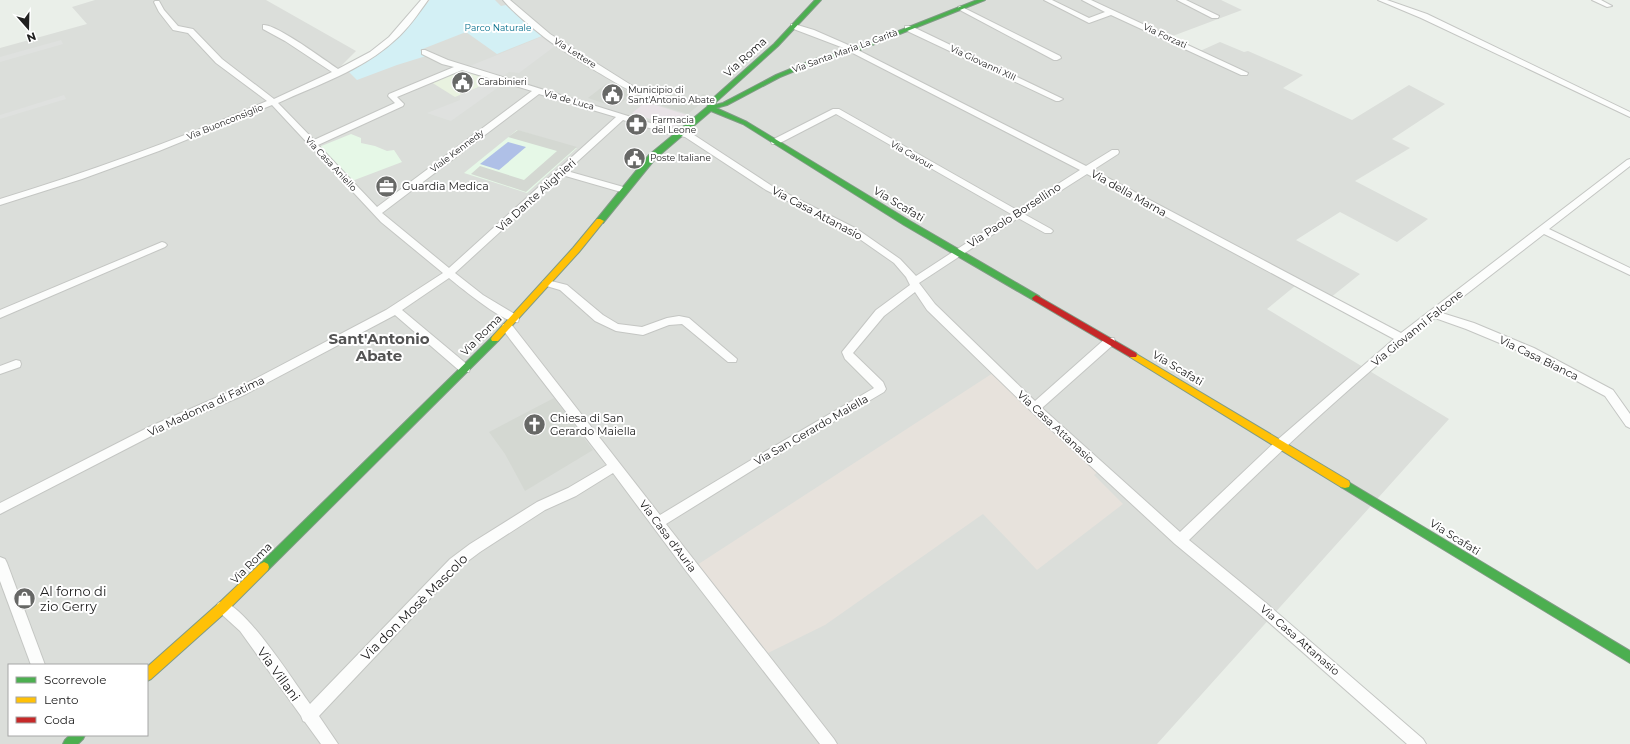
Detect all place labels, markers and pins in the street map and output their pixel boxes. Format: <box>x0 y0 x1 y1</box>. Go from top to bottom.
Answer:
public building icon: Carabinieri <box>449 69 475 95</box>
place label: Carabinieri <box>478 76 527 87</box>
public building icon: Municipio di Sant'Antonio Abate <box>600 82 626 108</box>
place label: Municipio di Sant'Antonio Abate <box>628 84 715 105</box>
pharmacy icon: Farmacia del Leone <box>623 112 649 138</box>
place label: Farmacia del Leone <box>652 114 697 135</box>
public building icon: Poste Italiane <box>622 145 648 171</box>
place label: Poste Italiane <box>650 152 711 163</box>
office icon: Guardia Medica <box>373 173 399 199</box>
place label: Guardia Medica <box>402 179 489 193</box>
church icon: Chiesa di San Gerardo Maiella <box>521 411 547 437</box>
place label: Chiesa di San Gerardo Maiella <box>550 411 636 438</box>
place label: Al forno di zio Gerry <box>40 583 106 614</box>
shop icon: Al forno di zio Gerry <box>11 585 37 611</box>

